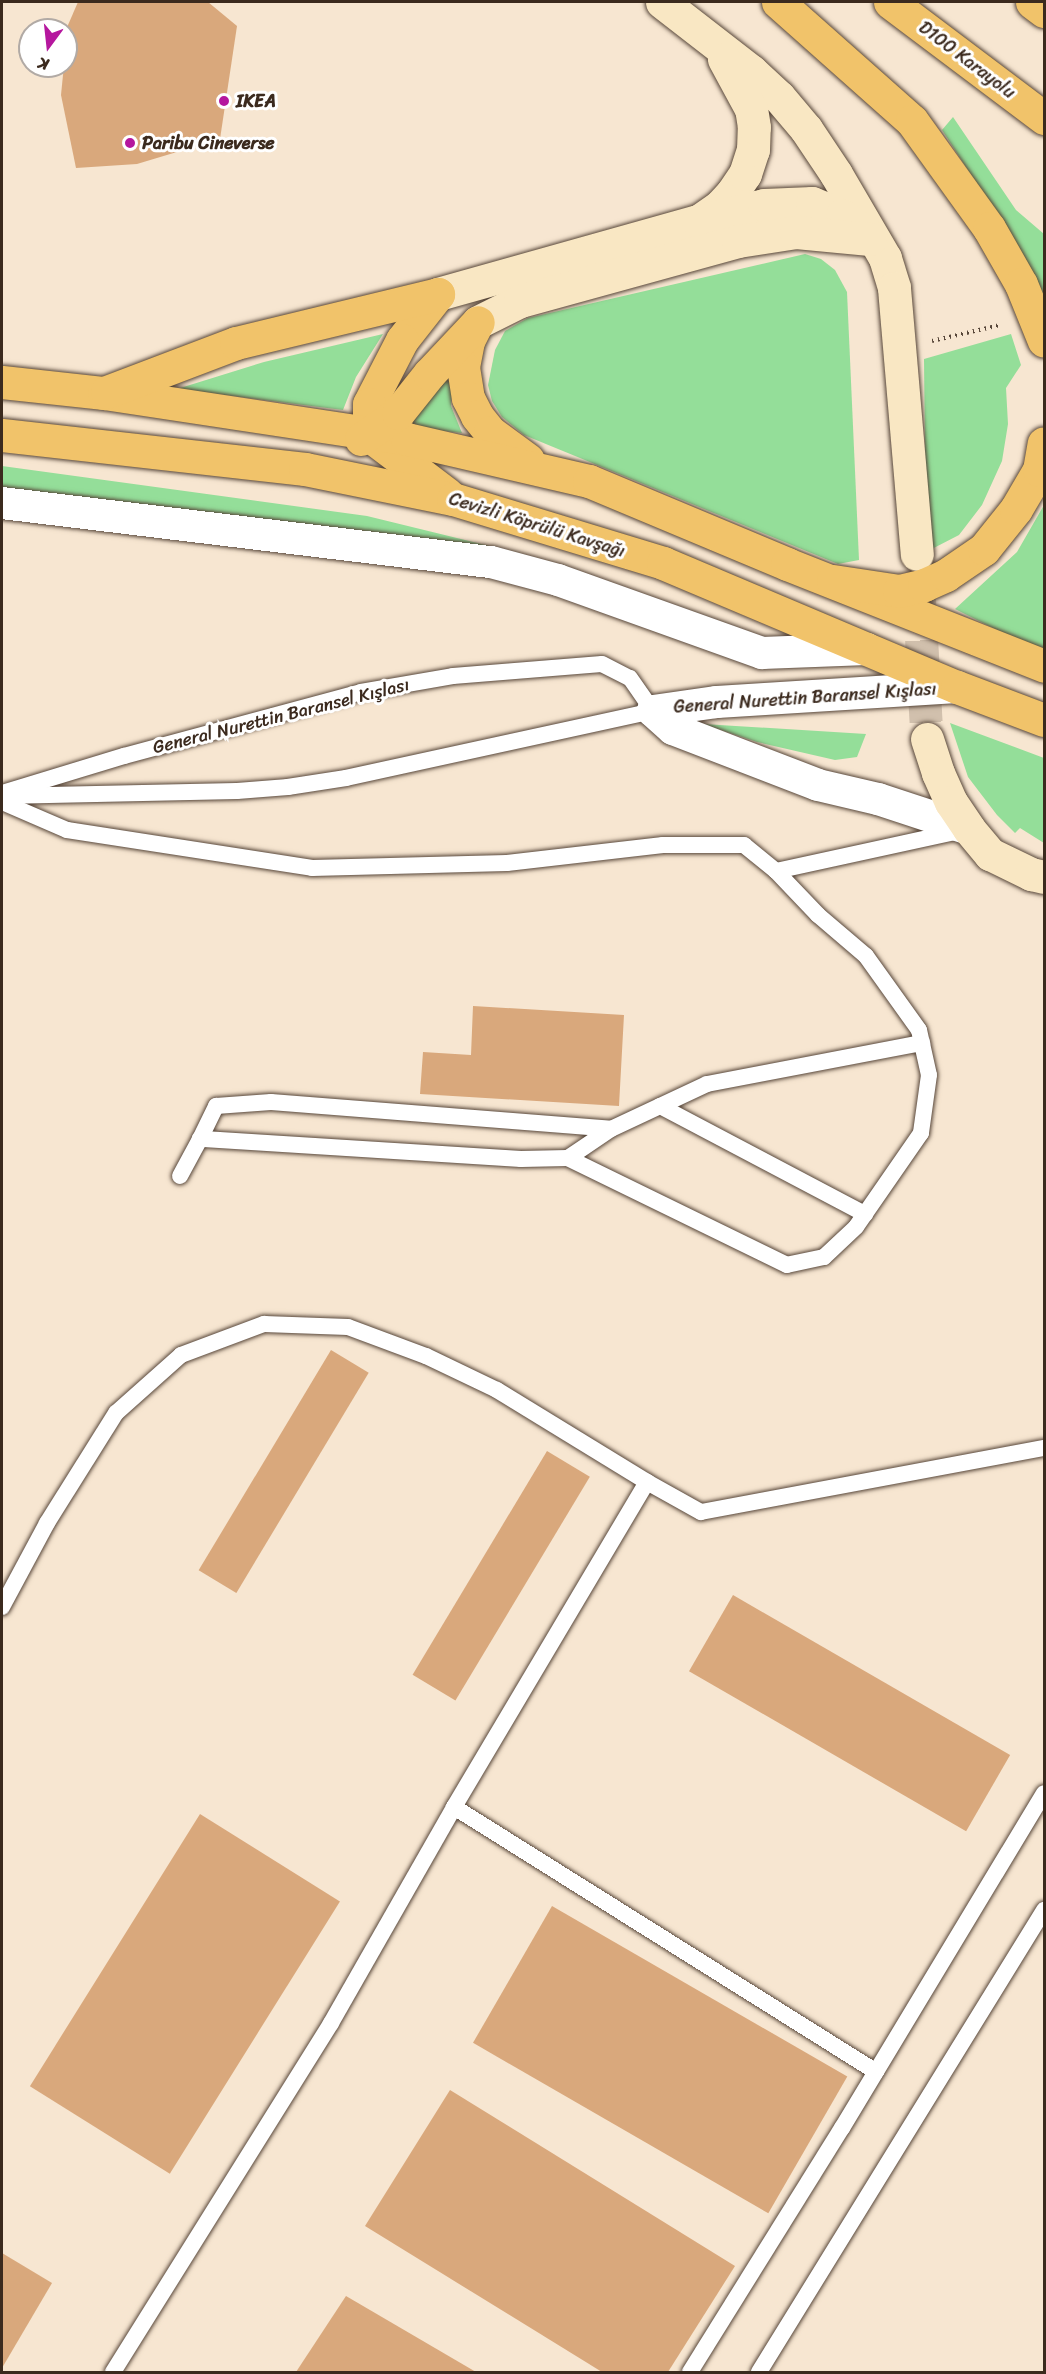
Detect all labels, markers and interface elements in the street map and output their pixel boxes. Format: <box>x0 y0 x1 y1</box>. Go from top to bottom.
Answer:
street label: D100 Karayolu <box>914 17 1020 103</box>
north arrow <box>18 18 78 78</box>
text: K <box>35 49 52 79</box>
place label: IKEA <box>236 90 276 112</box>
marker: IKEA <box>217 94 231 108</box>
place label: Paribu Cineverse <box>142 132 275 154</box>
marker: Paribu Cineverse <box>123 136 137 150</box>
street label: Cevizli Köprülü Kavşağı <box>446 488 628 562</box>
street label: General Nurettin Baransel Kışlası <box>151 674 411 758</box>
street label: General Nurettin Baransel Kışlası <box>673 678 937 718</box>

